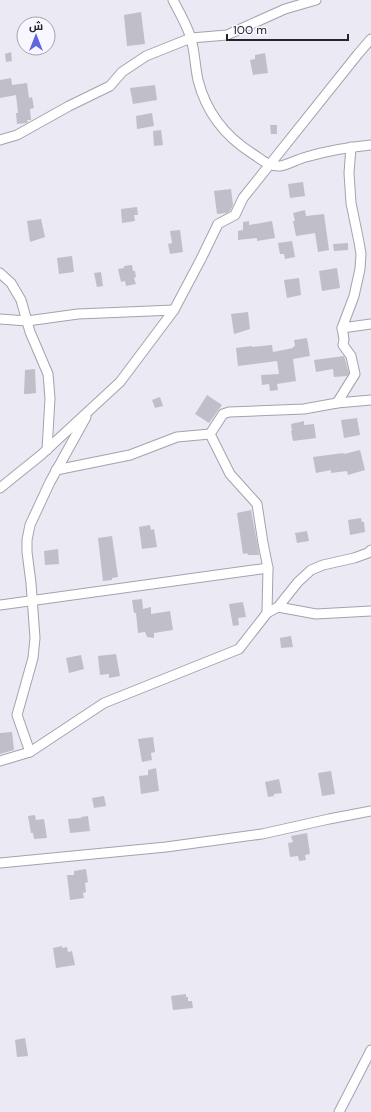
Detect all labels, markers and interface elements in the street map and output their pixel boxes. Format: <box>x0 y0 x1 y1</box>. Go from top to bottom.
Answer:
north arrow <box>16 16 56 56</box>
scale bar <box>227 16 348 42</box>
text: ش <box>29 19 43 33</box>
text: 100 m <box>233 22 267 38</box>

